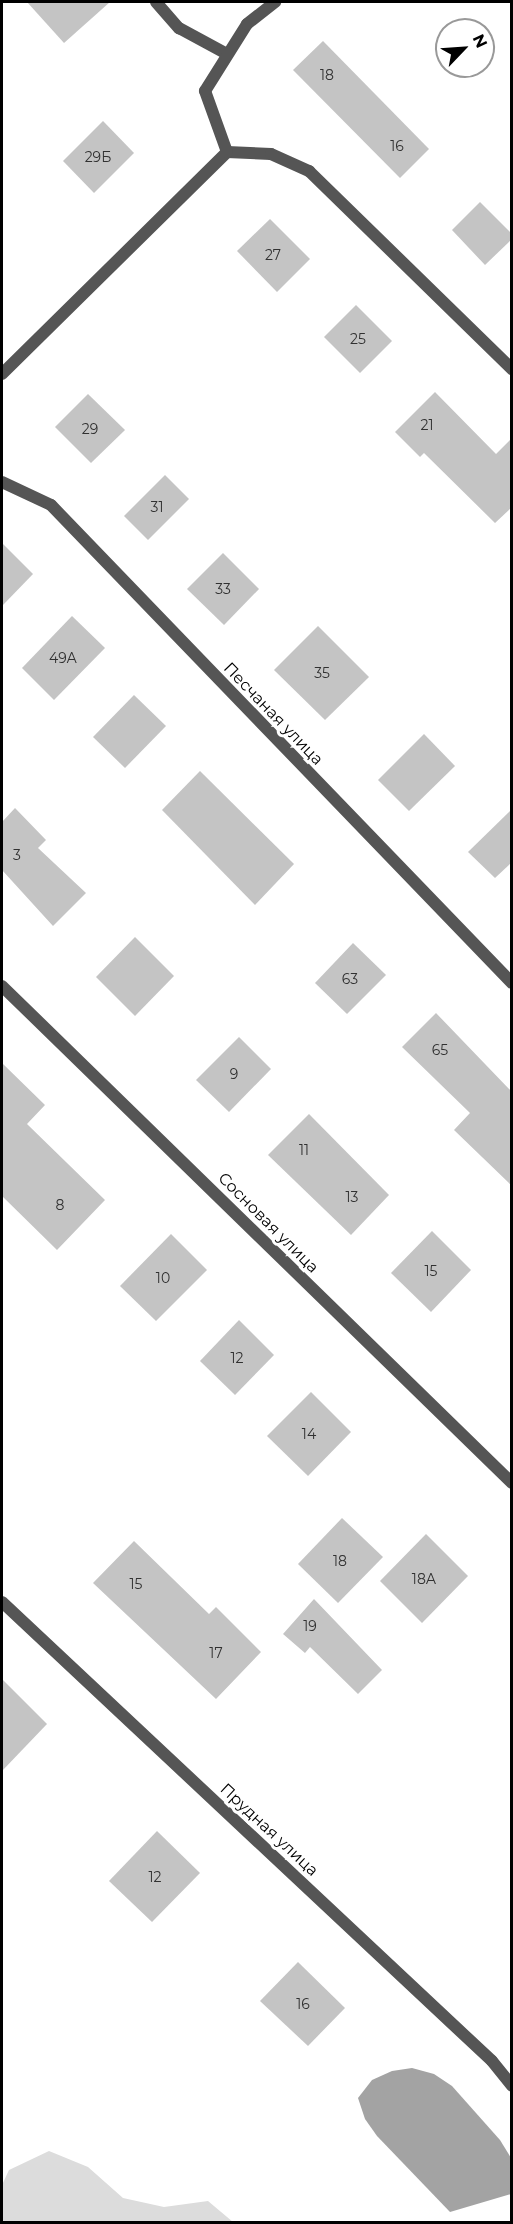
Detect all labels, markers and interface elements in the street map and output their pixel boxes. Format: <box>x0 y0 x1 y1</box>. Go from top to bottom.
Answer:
north arrow <box>435 18 495 78</box>
text: N <box>469 31 491 51</box>
house number: 18 <box>320 67 334 83</box>
house number: 16 <box>390 138 404 154</box>
house number: 29Б <box>85 149 111 165</box>
house number: 27 <box>265 247 281 263</box>
house number: 25 <box>350 331 366 347</box>
house number: 21 <box>420 417 434 433</box>
house number: 29 <box>82 421 98 437</box>
house number: 31 <box>151 499 163 515</box>
house number: 33 <box>215 581 231 597</box>
house number: 49А <box>49 650 77 666</box>
street label: Песчаная улица <box>219 659 327 769</box>
house number: 35 <box>314 665 330 681</box>
house number: 3 <box>13 847 21 863</box>
house number: 63 <box>342 971 358 987</box>
house number: 65 <box>432 1042 448 1058</box>
house number: 9 <box>230 1066 238 1082</box>
house number: 11 <box>299 1142 309 1158</box>
street label: Сосновая улица <box>214 1169 322 1277</box>
house number: 13 <box>346 1189 358 1205</box>
house number: 8 <box>56 1197 64 1213</box>
house number: 15 <box>425 1263 437 1279</box>
house number: 10 <box>156 1270 170 1286</box>
house number: 12 <box>230 1350 244 1366</box>
house number: 14 <box>302 1426 316 1442</box>
house number: 18 <box>333 1553 347 1569</box>
house number: 18А <box>412 1571 436 1587</box>
house number: 15 <box>130 1576 142 1592</box>
house number: 19 <box>303 1618 317 1634</box>
house number: 17 <box>209 1645 223 1661</box>
street label: Прудная улица <box>216 1780 322 1880</box>
house number: 12 <box>148 1869 162 1885</box>
house number: 16 <box>296 1996 310 2012</box>

